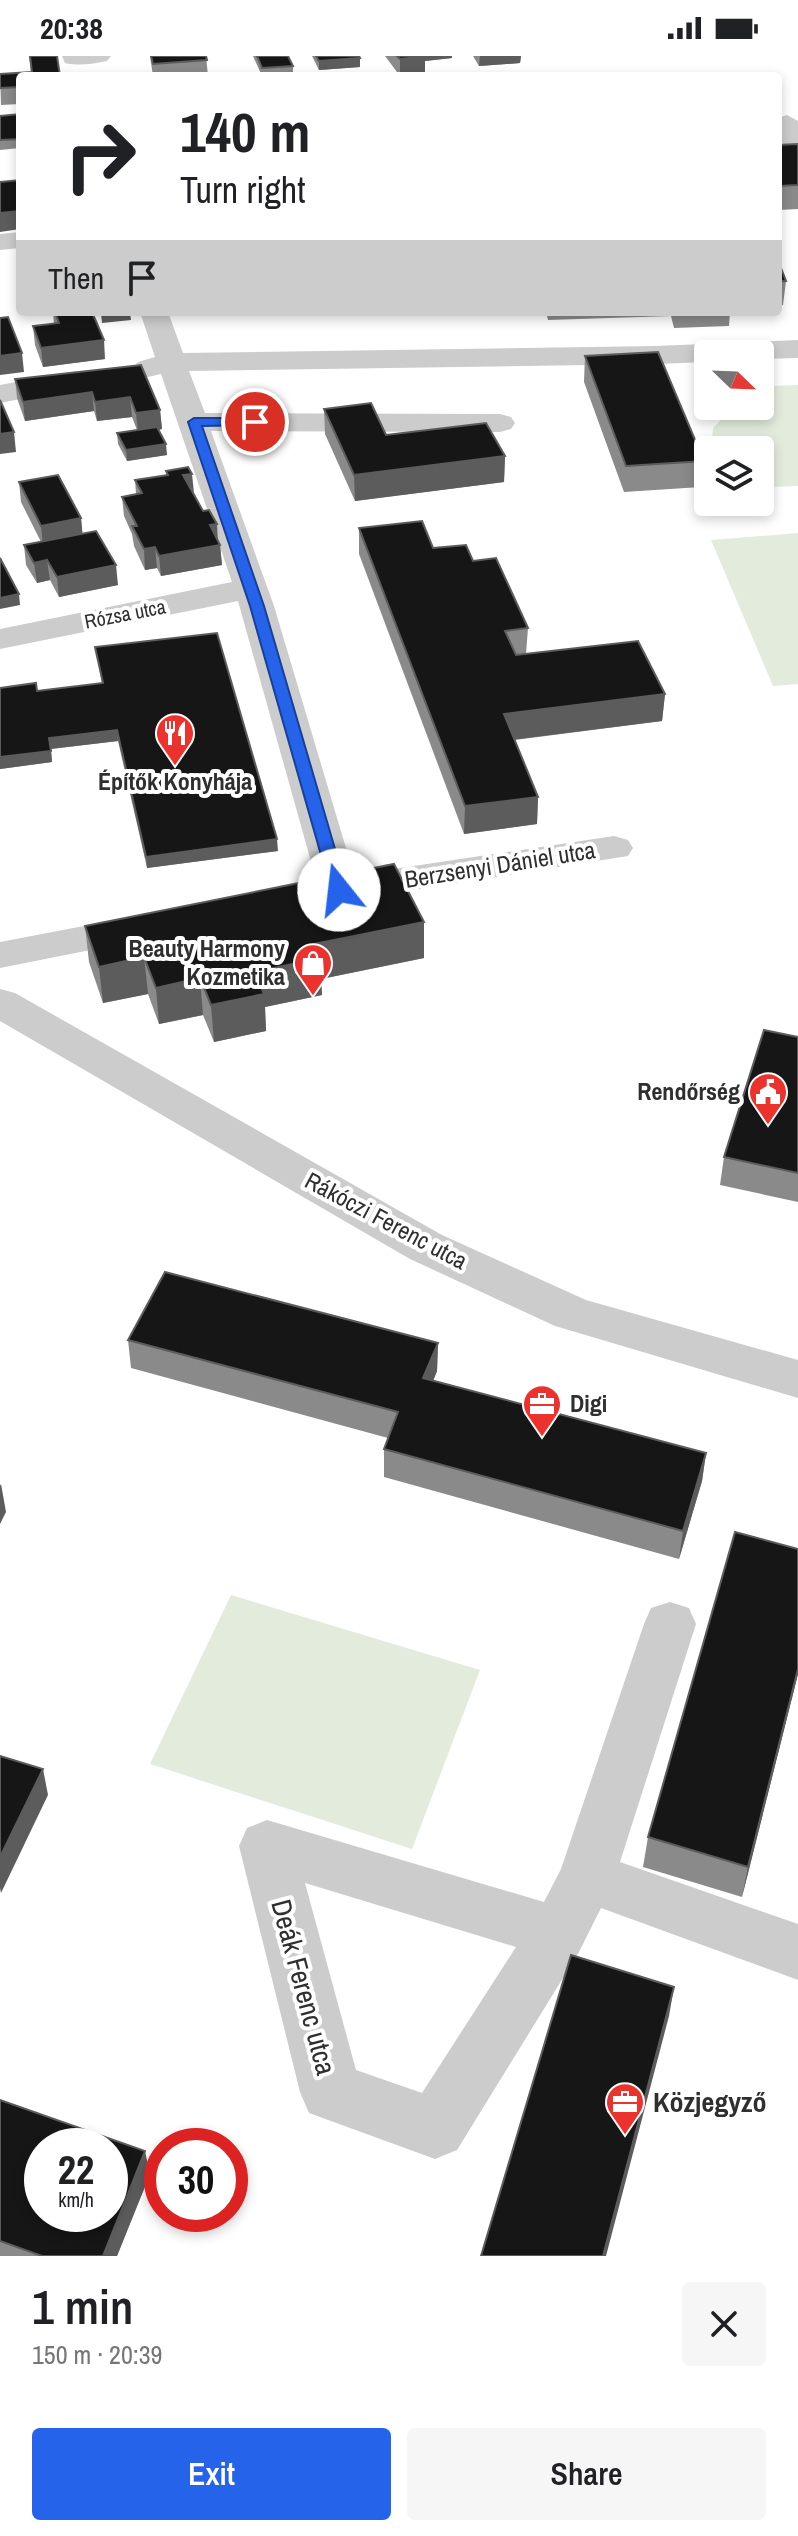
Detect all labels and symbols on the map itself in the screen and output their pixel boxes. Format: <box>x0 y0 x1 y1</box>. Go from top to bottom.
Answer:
north arrow <box>694 340 774 420</box>
pin <box>221 388 289 456</box>
street label: Rózsa utca <box>82 592 168 635</box>
restaurant icon: Építők Konyhája <box>154 712 196 767</box>
place label: Építők Konyhája <box>98 765 252 797</box>
street label: Berzsenyi Dániel utca <box>402 833 597 895</box>
position arrow <box>297 848 381 932</box>
place label: Beauty Harmony Kozmetika <box>129 932 285 992</box>
shop icon: Beauty Harmony Kozmetika <box>292 942 334 997</box>
public building icon: Rendőrség <box>747 1071 789 1126</box>
place label: Rendőrség <box>637 1075 740 1107</box>
street label: Rákóczi Ferenc utca <box>300 1164 473 1276</box>
office icon: Digi <box>521 1383 563 1438</box>
place label: Digi <box>570 1387 607 1419</box>
street label: Deák Ferenc utca <box>262 1895 346 2079</box>
office icon: Közjegyző <box>604 2081 646 2136</box>
place label: Közjegyző <box>653 2083 767 2121</box>
speed limit sign: 30 <box>144 2128 248 2232</box>

